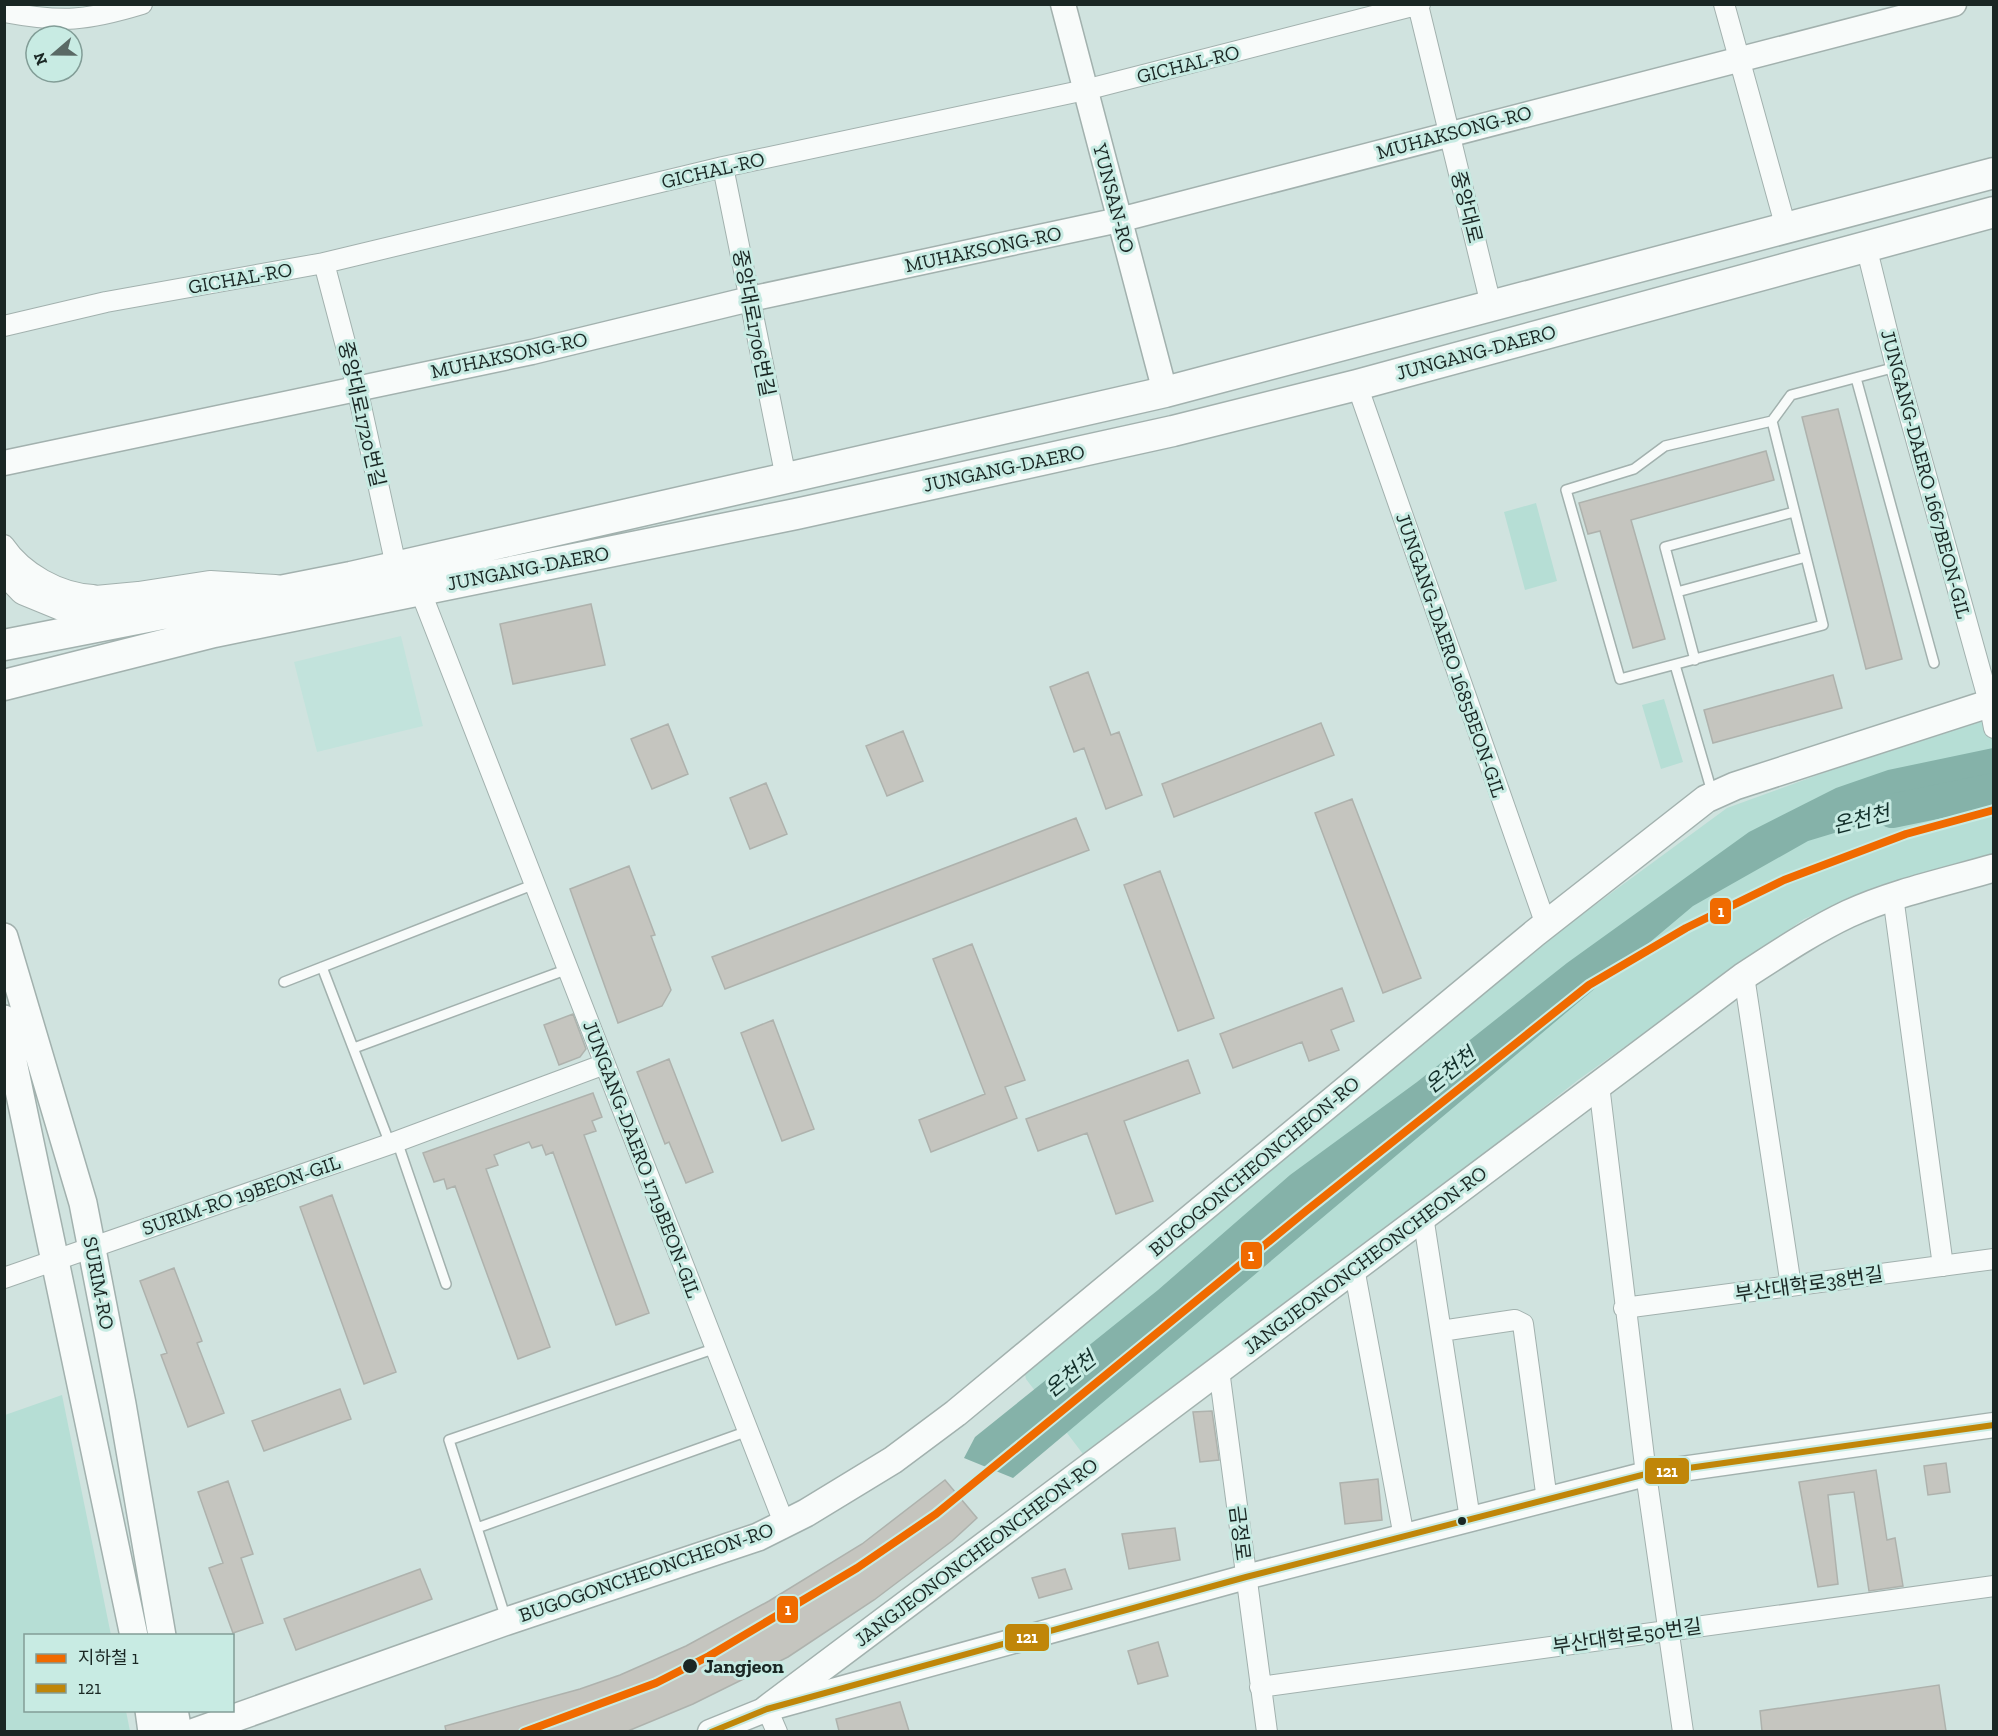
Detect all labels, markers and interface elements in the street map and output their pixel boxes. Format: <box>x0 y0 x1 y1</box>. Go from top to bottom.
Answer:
north arrow <box>24 24 84 84</box>
street label: GICHAL-RO <box>1134 40 1242 88</box>
text: N <box>29 50 51 68</box>
street label: MUHAKSONG-RO <box>1374 100 1534 164</box>
street label: YUNSAN-RO <box>1088 140 1140 255</box>
street label: GICHAL-RO <box>659 146 767 194</box>
street label: 중앙대로 <box>1446 168 1488 246</box>
street label: MUHAKSONG-RO <box>903 221 1063 277</box>
street label: 중앙대로1706번길 <box>728 247 780 399</box>
street label: GICHAL-RO <box>186 257 294 299</box>
street label: JUNGANG-DAERO <box>1393 319 1559 385</box>
street label: MUHAKSONG-RO <box>429 327 589 383</box>
street label: JUNGANG-DAERO 1667BEON-GIL <box>1876 327 1976 621</box>
street label: 중앙대로1720번길 <box>334 339 390 489</box>
street label: JUNGANG-DAERO <box>921 439 1087 497</box>
street label: JUNGANG-DAERO 1685BEON-GIL <box>1391 510 1511 800</box>
street label: JUNGANG-DAERO <box>445 541 611 595</box>
water label: 온천천 <box>1830 799 1895 838</box>
line badge: 1 <box>1709 897 1732 925</box>
text: 1 <box>1718 902 1725 921</box>
street label: JUNGANG-DAERO 1719BEON-GIL <box>578 1017 706 1301</box>
water label: 온천천 <box>1420 1040 1482 1098</box>
street label: BUGOGONCHEONCHEON-RO <box>1144 1071 1364 1261</box>
street label: SURIM-RO 19BEON-GIL <box>139 1150 343 1240</box>
street label: JANGJEONONCHEONCHEON-RO <box>1239 1161 1491 1359</box>
street label: SURIM-RO <box>78 1234 120 1332</box>
line badge: 1 <box>1240 1241 1263 1270</box>
text: 1 <box>1248 1246 1255 1265</box>
street label: 부산대학로38번길 <box>1733 1262 1885 1306</box>
water label: 온천천 <box>1040 1344 1102 1402</box>
street label: JANGJEONONCHEONCHEON-RO <box>850 1453 1102 1651</box>
line badge: 121 <box>1644 1457 1690 1485</box>
text: 121 <box>1656 1462 1678 1481</box>
street label: 금정로 <box>1225 1504 1255 1562</box>
unlabelled marker <box>1456 1515 1468 1527</box>
street label: BUGOGONCHEONCHEON-RO <box>516 1517 776 1627</box>
line badge: 1 <box>776 1595 799 1624</box>
text: 1 <box>785 1600 792 1619</box>
street label: 부산대학로50번길 <box>1551 1614 1703 1658</box>
line badge: 121 <box>1004 1623 1050 1652</box>
text: 121 <box>1016 1628 1038 1647</box>
legend <box>24 1634 234 1712</box>
text: 지하철 1 <box>78 1647 139 1669</box>
place label: Jangjeon <box>704 1654 784 1678</box>
marker: Jangjeon <box>681 1657 699 1675</box>
text: 121 <box>78 1677 101 1699</box>

